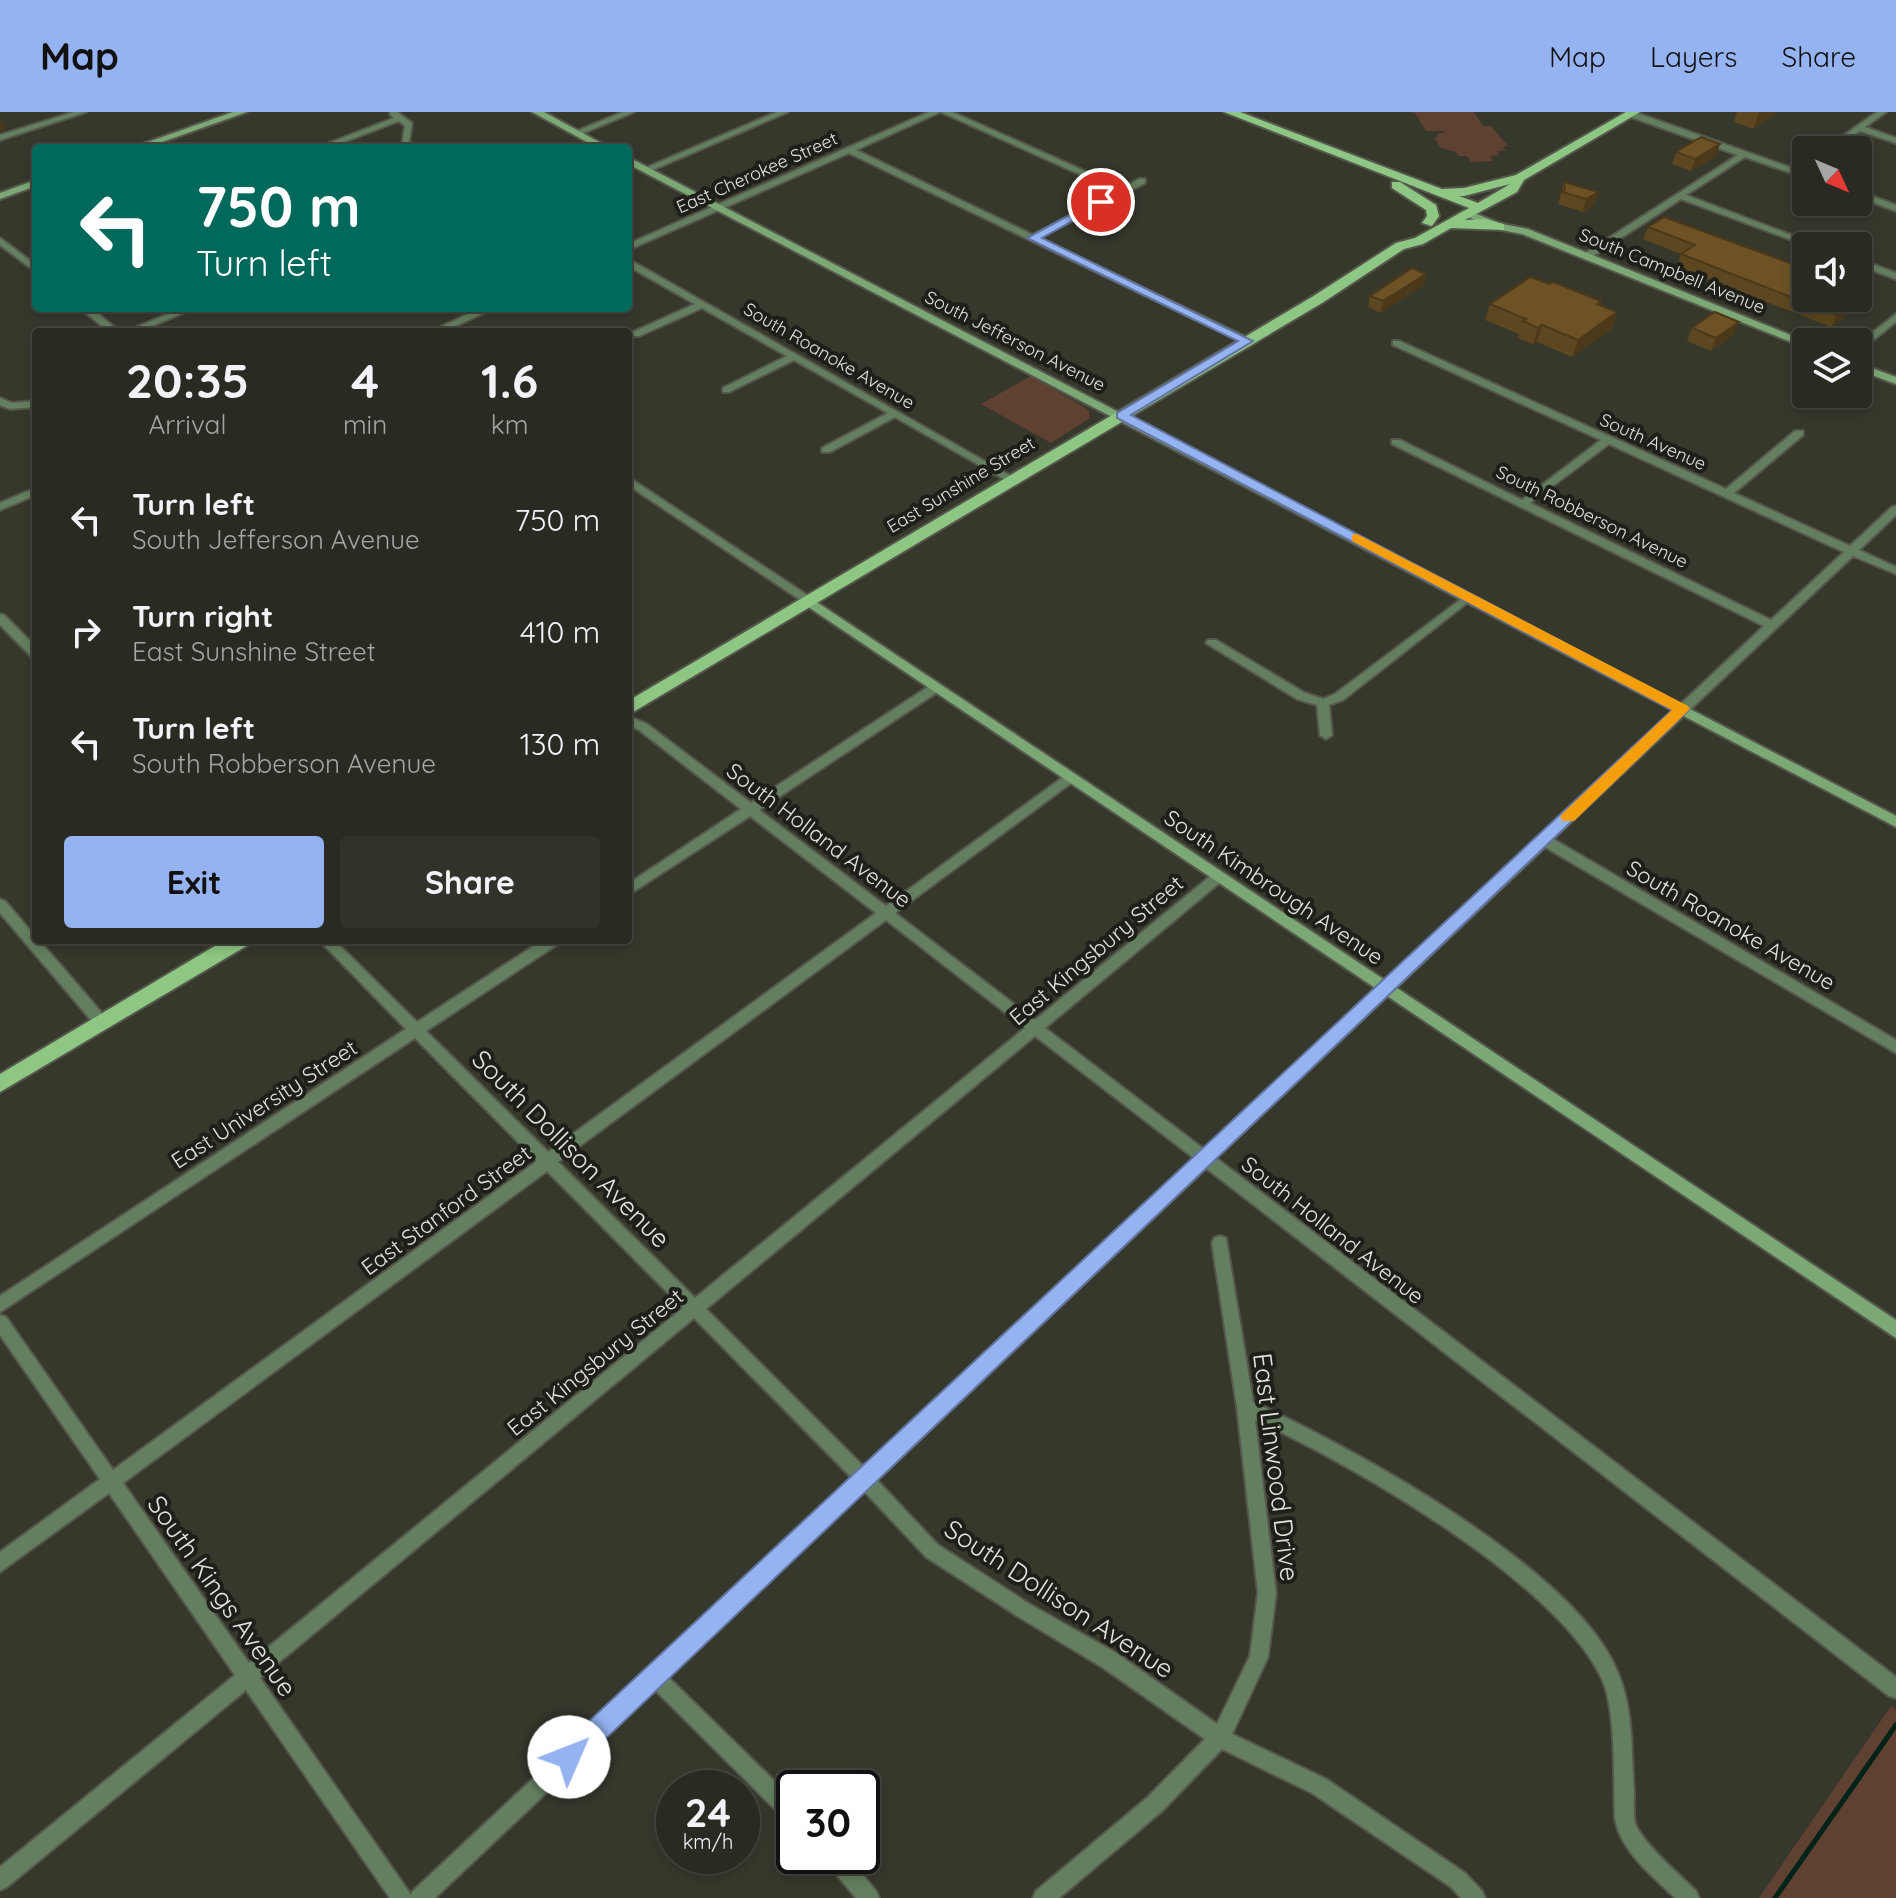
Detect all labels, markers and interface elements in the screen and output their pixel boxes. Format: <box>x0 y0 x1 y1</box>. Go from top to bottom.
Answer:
text: Map <box>40 32 119 80</box>
text: Map <box>1549 39 1606 74</box>
text: Layers <box>1650 39 1737 74</box>
text: Share <box>1781 39 1856 74</box>
street label: East Cherokee Street <box>673 127 841 218</box>
north arrow <box>1792 136 1872 216</box>
map controls <box>1792 136 1872 408</box>
pin <box>1067 168 1135 236</box>
text: 750 m <box>196 171 361 241</box>
icon: left <box>64 176 168 280</box>
icon: arrive <box>1079 180 1123 224</box>
street label: South Campbell Avenue <box>1576 223 1768 318</box>
button: sound <box>1792 232 1872 312</box>
text: Turn left <box>196 240 332 285</box>
street label: South Jefferson Avenue <box>921 285 1109 396</box>
street label: South Roanoke Avenue <box>740 297 919 414</box>
button: layers <box>1792 328 1872 408</box>
text: 20:35 <box>126 350 249 410</box>
text: 4 <box>351 350 379 410</box>
text: 1.6 <box>481 350 538 410</box>
text: Arrival <box>149 408 226 441</box>
text: min <box>343 408 387 441</box>
text: km <box>491 408 528 441</box>
street label: South Avenue <box>1596 408 1710 475</box>
street label: East Sunshine Street <box>883 431 1039 538</box>
street label: South Robberson Avenue <box>1493 460 1692 573</box>
text: Turn left <box>132 485 255 523</box>
icon: left <box>64 498 108 542</box>
text: 750 m <box>515 501 600 539</box>
text: South Jefferson Avenue <box>132 523 420 556</box>
text: Turn right <box>132 597 273 635</box>
icon: right <box>64 610 108 654</box>
text: 410 m <box>520 613 600 651</box>
text: East Sunshine Street <box>132 635 375 668</box>
text: Turn left <box>132 709 255 747</box>
icon: left <box>64 722 108 766</box>
text: 130 m <box>520 725 600 763</box>
text: South Robberson Avenue <box>132 747 436 780</box>
street label: South Holland Avenue <box>721 756 917 914</box>
street label: South Kimbrough Avenue <box>1159 803 1389 971</box>
button: Exit <box>64 836 324 928</box>
button: Share <box>340 836 600 928</box>
street label: South Roanoke Avenue <box>1622 854 1840 996</box>
street label: East Kingsbury Street <box>1003 869 1189 1031</box>
street label: East University Street <box>166 1033 362 1175</box>
street label: South Dollison Avenue <box>465 1043 677 1255</box>
street label: East Stanford Street <box>356 1139 536 1281</box>
street label: South Holland Avenue <box>1236 1150 1430 1310</box>
street label: East Kingsbury Street <box>501 1282 689 1442</box>
street label: East Linwood Drive <box>1246 1351 1307 1583</box>
street label: South Kings Avenue <box>141 1489 304 1703</box>
street label: South Dollison Avenue <box>938 1512 1180 1685</box>
position arrow <box>527 1715 611 1799</box>
speed limit sign: 30 <box>776 1770 880 1874</box>
text: 24 <box>685 1787 731 1837</box>
text: km/h <box>683 1829 733 1854</box>

